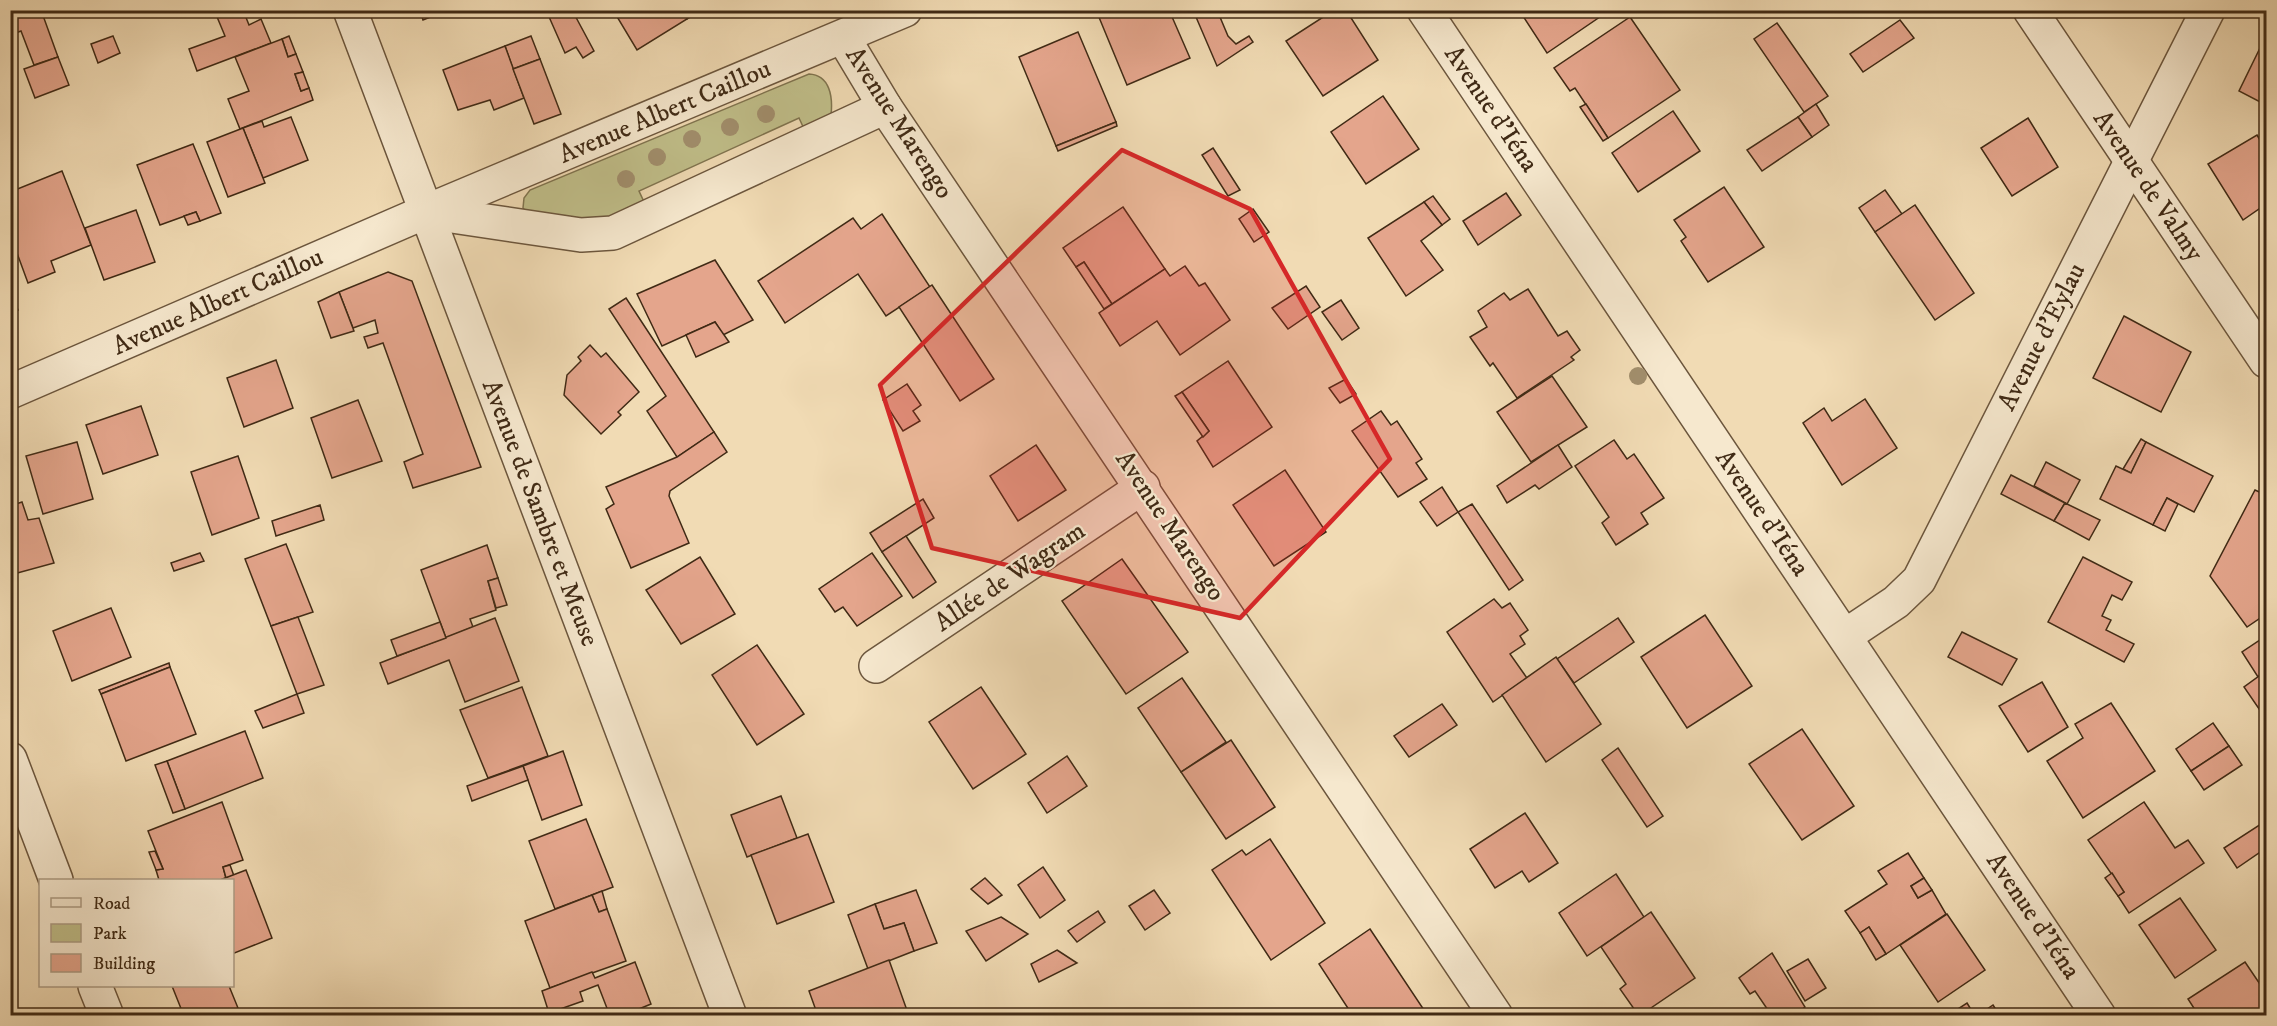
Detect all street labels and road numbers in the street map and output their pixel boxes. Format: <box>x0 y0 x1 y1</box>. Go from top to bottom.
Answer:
street label: Avenue d'Iéna <box>1437 39 1545 179</box>
street label: Avenue Marengo <box>838 41 960 205</box>
street label: Avenue Albert Caillou <box>554 52 776 172</box>
street label: Avenue de Valmy <box>2085 104 2211 268</box>
street label: Avenue Albert Caillou <box>108 241 328 363</box>
street label: Avenue d'Eylau <box>1991 258 2093 416</box>
street label: Avenue de Sambre et Meuse <box>474 375 606 651</box>
street label: Avenue d'Iéna <box>1708 443 1816 583</box>
street label: Avenue Marengo <box>1107 444 1233 608</box>
street label: Allée de Wagram <box>928 514 1092 640</box>
street label: Avenue d'Iéna <box>1979 846 2087 986</box>

